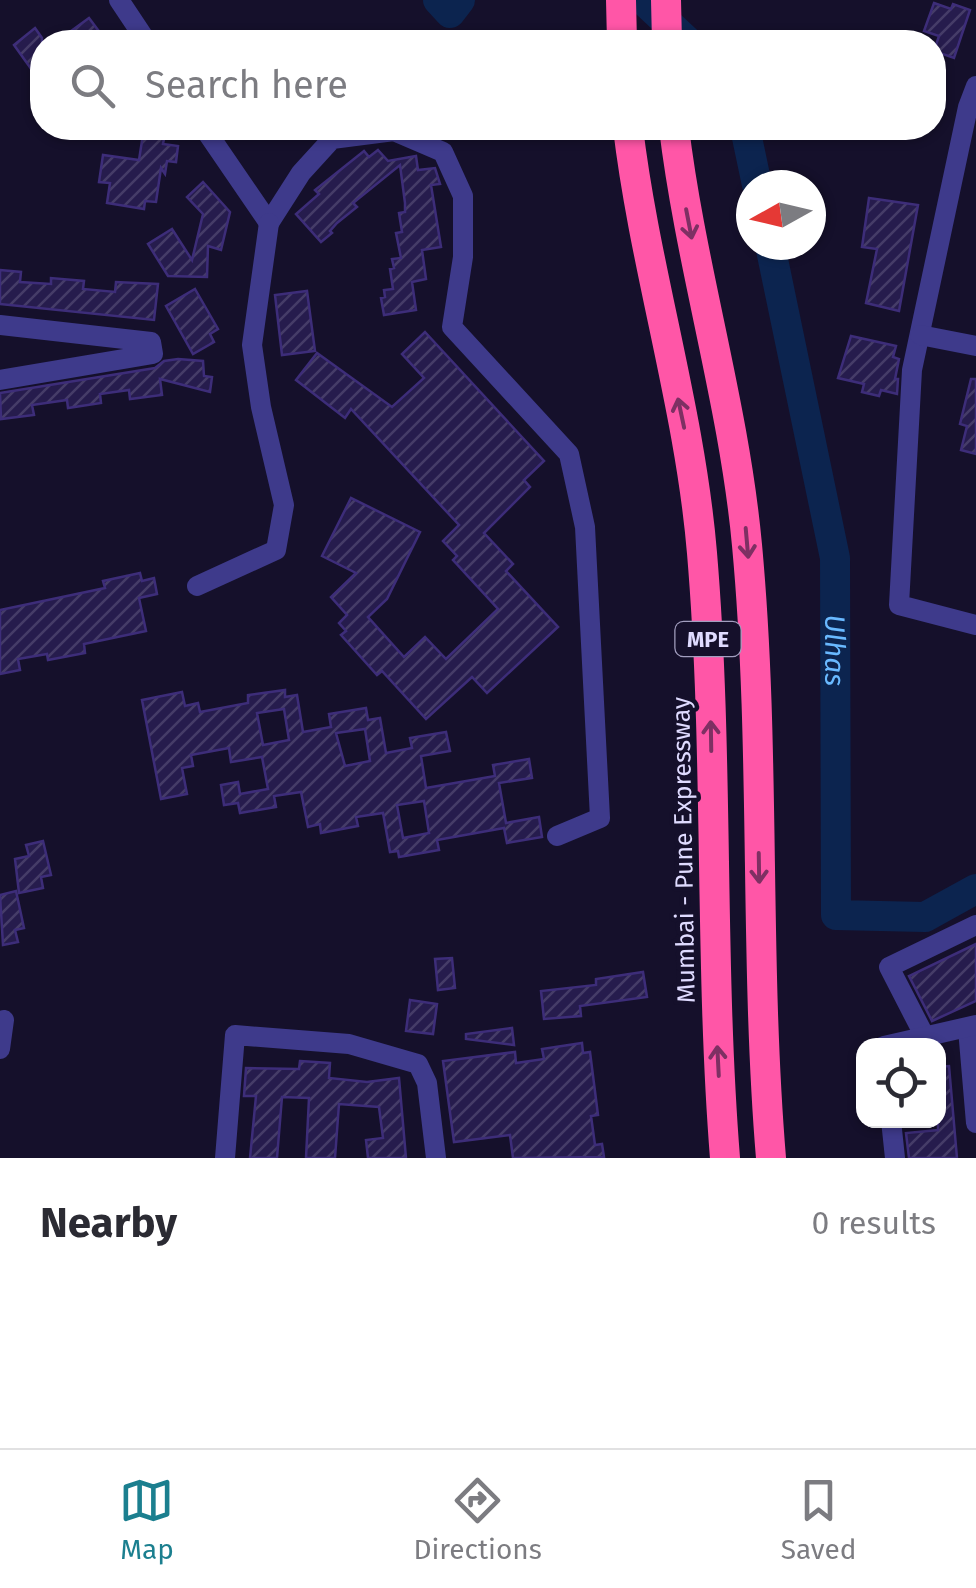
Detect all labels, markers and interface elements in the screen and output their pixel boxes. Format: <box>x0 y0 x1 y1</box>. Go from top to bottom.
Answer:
search box <box>30 30 946 140</box>
icon: search <box>65 58 120 113</box>
text: Search here <box>145 62 348 108</box>
north arrow <box>736 170 826 260</box>
one-way arrow <box>680 207 699 239</box>
one-way arrow <box>670 398 689 430</box>
one-way arrow <box>737 527 756 559</box>
water label: Ulhas <box>818 614 851 686</box>
road number: MPE <box>676 622 740 656</box>
street label: Mumbai - Pune Expressway <box>666 696 702 1003</box>
one-way arrow <box>702 720 720 752</box>
one-way arrow <box>750 850 768 883</box>
map controls <box>856 1038 946 1128</box>
button: locate <box>856 1038 946 1128</box>
one-way arrow <box>708 1045 727 1077</box>
text: Nearby <box>40 1198 177 1248</box>
text: 0 results <box>811 1204 936 1242</box>
tab: Map <box>119 1473 174 1566</box>
tab: Directions <box>413 1473 542 1566</box>
tab: Saved <box>781 1473 857 1566</box>

